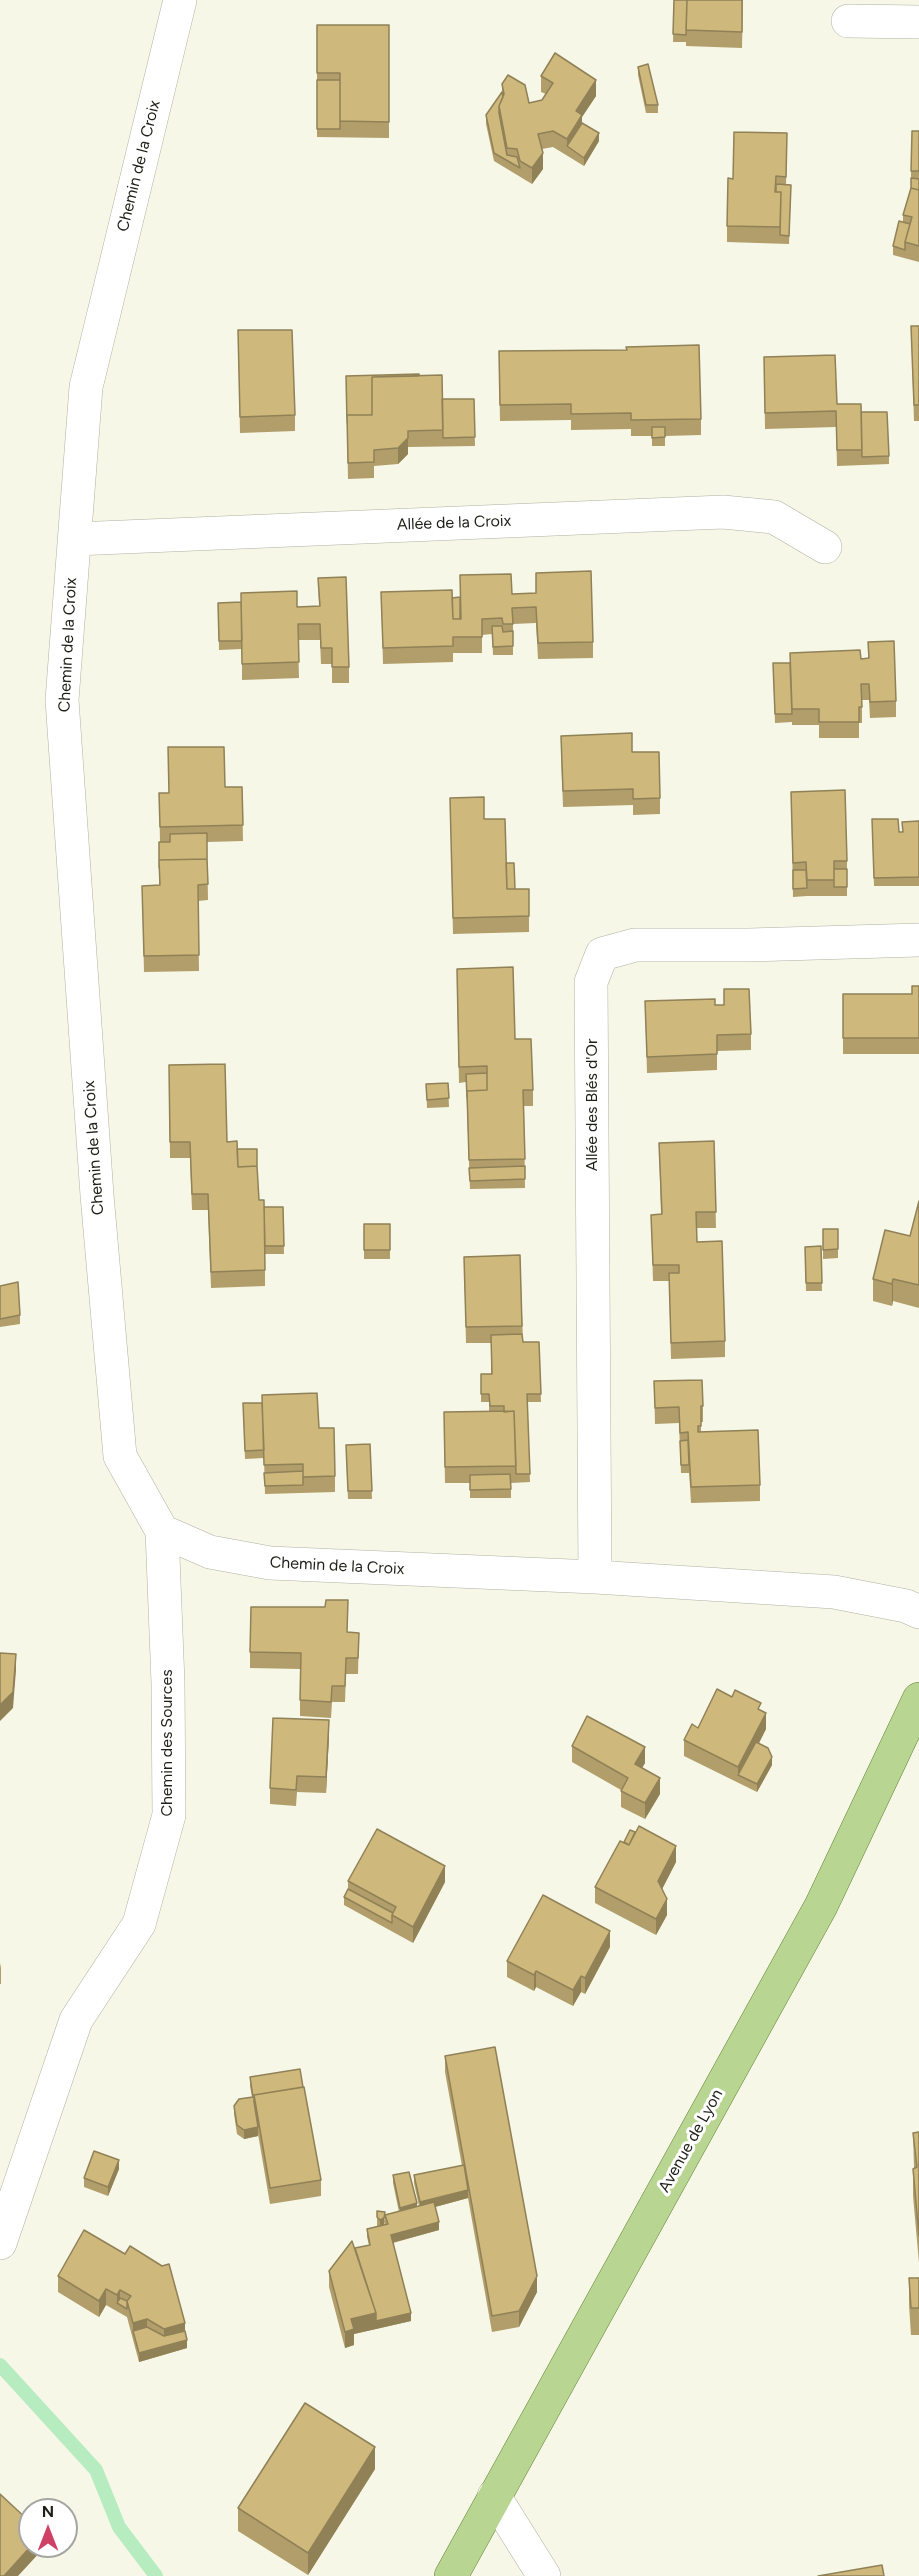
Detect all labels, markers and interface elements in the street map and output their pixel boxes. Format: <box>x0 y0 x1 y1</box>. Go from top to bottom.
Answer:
street label: Chemin de la Croix <box>113 98 165 234</box>
street label: Allée de la Croix <box>396 511 512 535</box>
street label: Chemin de la Croix <box>55 577 81 713</box>
street label: Allée des Blés d'Or <box>582 1039 602 1171</box>
street label: Chemin de la Croix <box>80 1080 108 1216</box>
street label: Chemin de la Croix <box>269 1553 405 1579</box>
street label: Chemin des Sources <box>157 1669 177 1817</box>
street label: Avenue de Lyon <box>655 2086 727 2196</box>
north arrow <box>18 2498 78 2558</box>
text: N <box>42 2502 54 2521</box>

